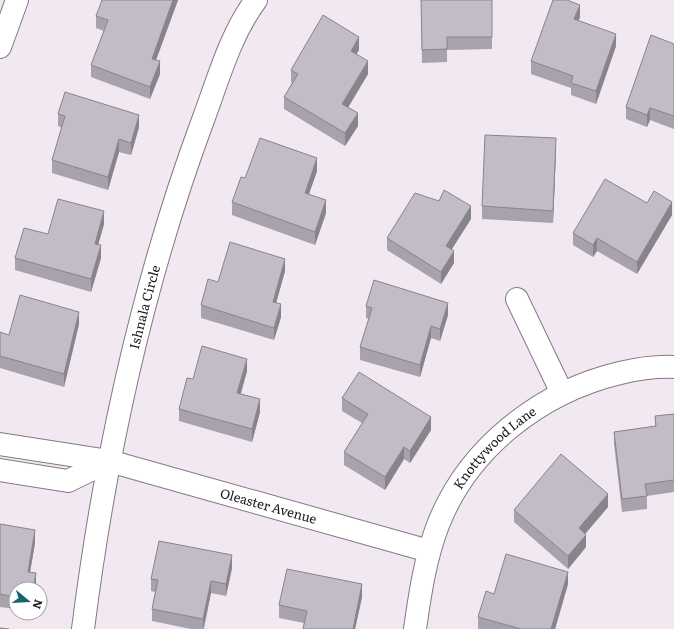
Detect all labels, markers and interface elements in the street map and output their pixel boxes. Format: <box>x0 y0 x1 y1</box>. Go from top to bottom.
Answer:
street label: Ishnala Circle <box>124 262 164 351</box>
street label: Knottywood Lane <box>448 401 540 493</box>
street label: Oleaster Avenue <box>218 483 319 528</box>
north arrow <box>8 581 48 621</box>
text: N <box>29 598 47 611</box>

